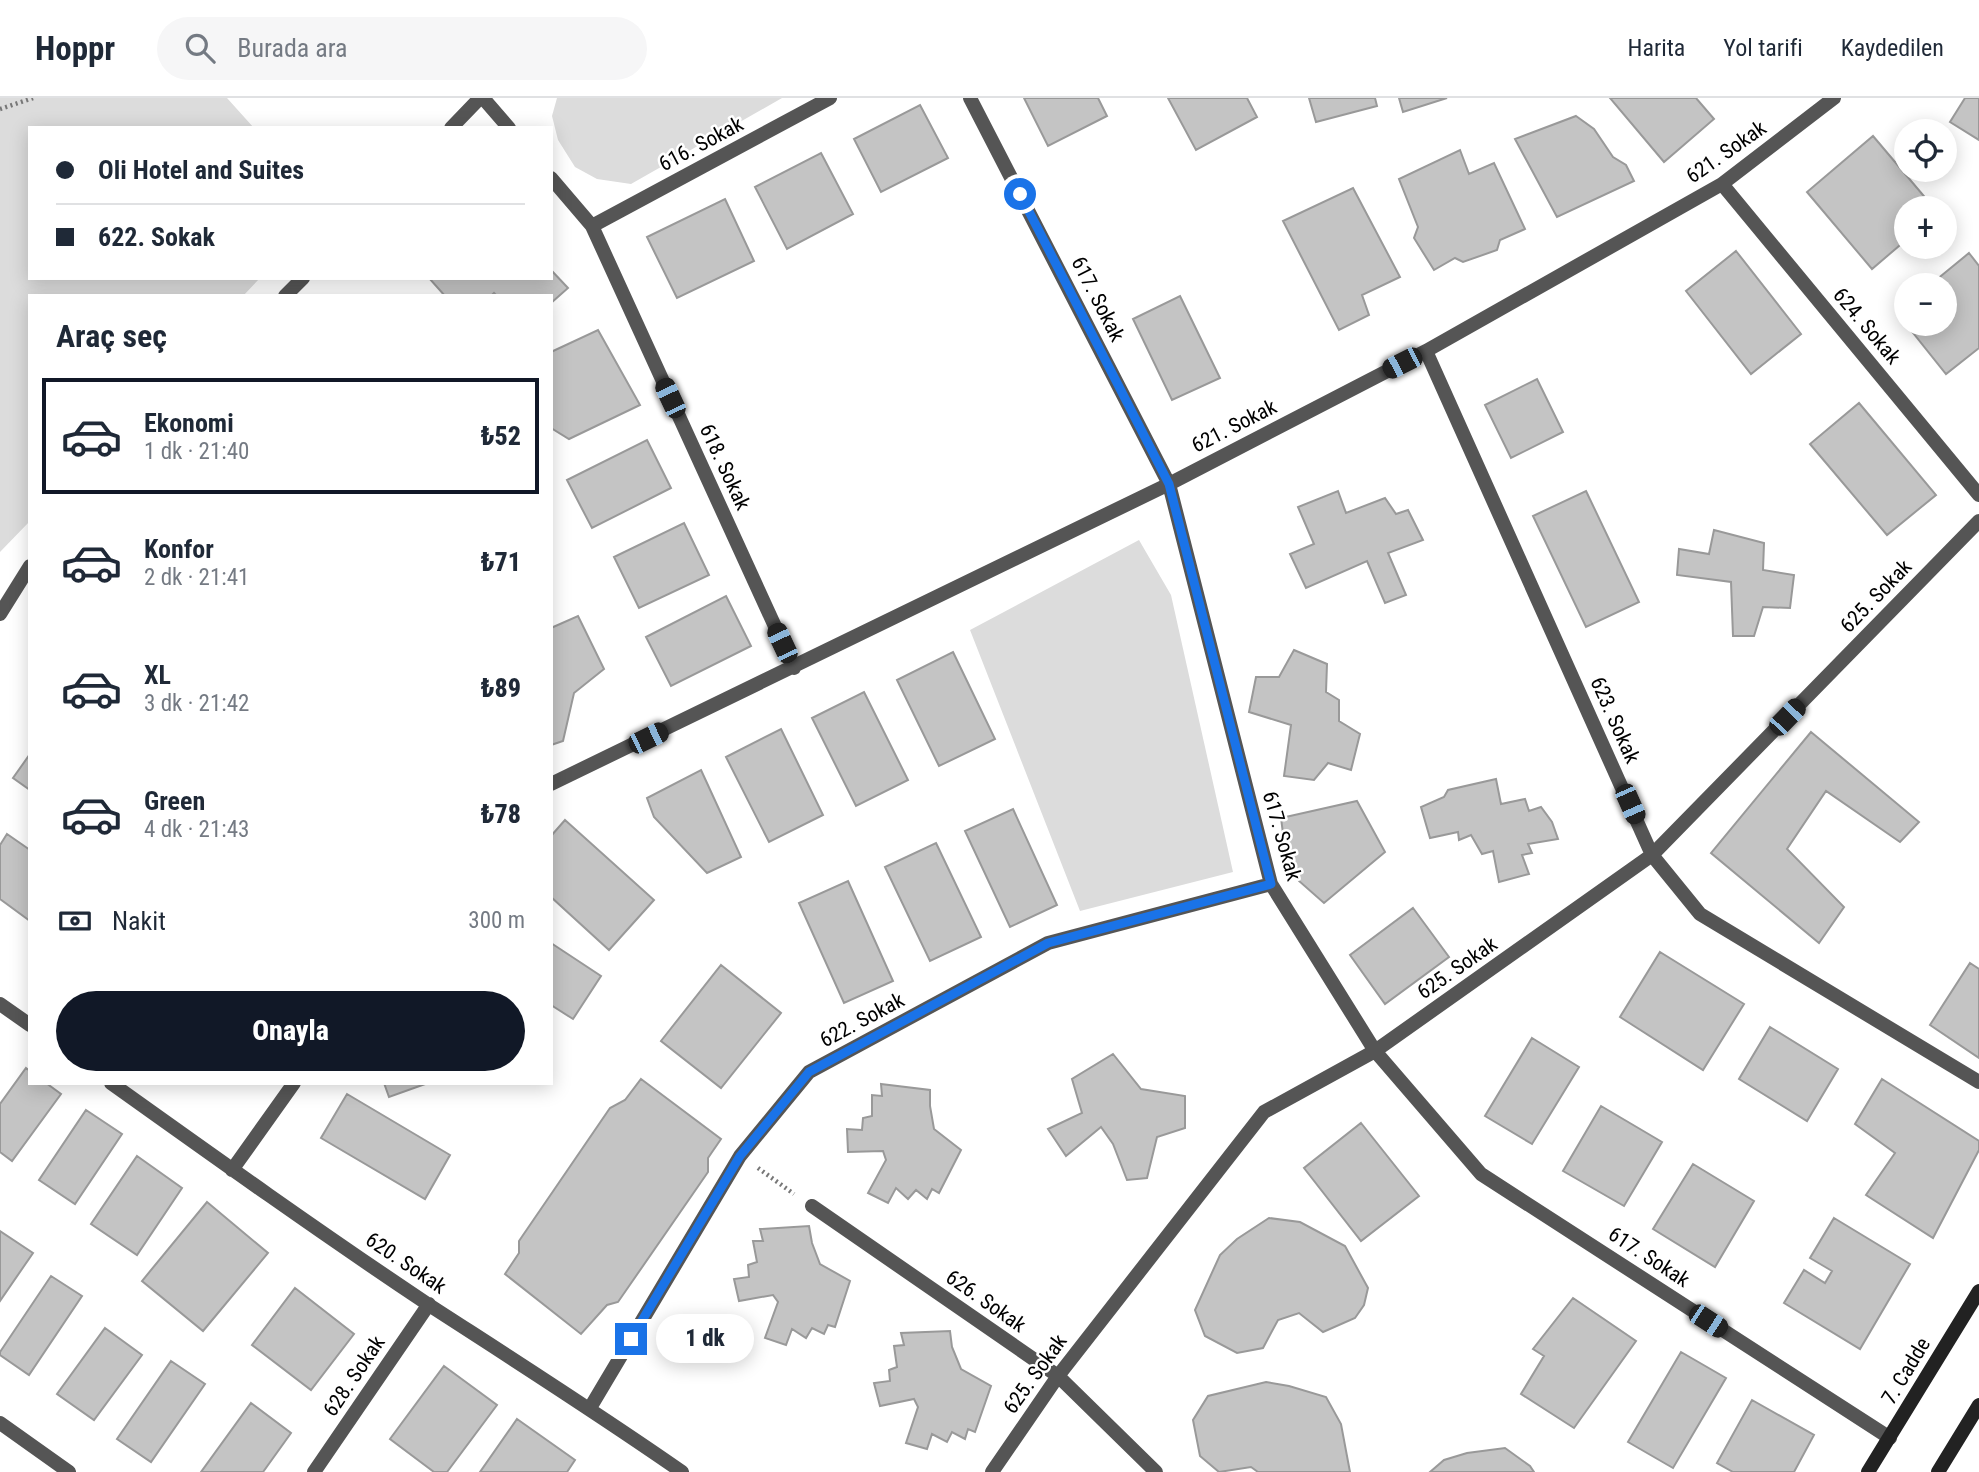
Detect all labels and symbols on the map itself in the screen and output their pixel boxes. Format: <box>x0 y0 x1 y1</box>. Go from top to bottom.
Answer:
street label: 616. Sokak <box>655 112 748 176</box>
street label: 621. Sokak <box>1681 116 1771 188</box>
route start <box>1004 178 1036 210</box>
street label: 617. Sokak <box>1066 253 1130 346</box>
street label: 624. Sokak <box>1828 283 1906 369</box>
car <box>1379 344 1426 382</box>
car <box>652 375 689 421</box>
street label: 621. Sokak <box>1188 394 1281 458</box>
street label: 618. Sokak <box>695 420 756 514</box>
street label: 625. Sokak <box>1835 554 1917 637</box>
car <box>764 620 801 666</box>
street label: 623. Sokak <box>1585 673 1645 767</box>
car <box>1765 695 1810 739</box>
car <box>625 719 672 757</box>
car <box>1612 781 1649 827</box>
street label: 617. Sokak <box>1258 789 1306 884</box>
street label: 625. Sokak <box>1412 932 1502 1004</box>
street label: 622. Sokak <box>816 988 909 1052</box>
street label: 617. Sokak <box>1604 1222 1695 1292</box>
street label: 620. Sokak <box>361 1227 451 1299</box>
street label: 626. Sokak <box>941 1265 1031 1337</box>
car <box>1685 1301 1732 1341</box>
callout: 1 dk <box>656 1314 754 1364</box>
route end <box>615 1323 647 1355</box>
street label: 625. Sokak <box>998 1329 1072 1418</box>
street label: 628. Sokak <box>318 1331 390 1421</box>
street label: 7. Cadde <box>1877 1333 1935 1409</box>

